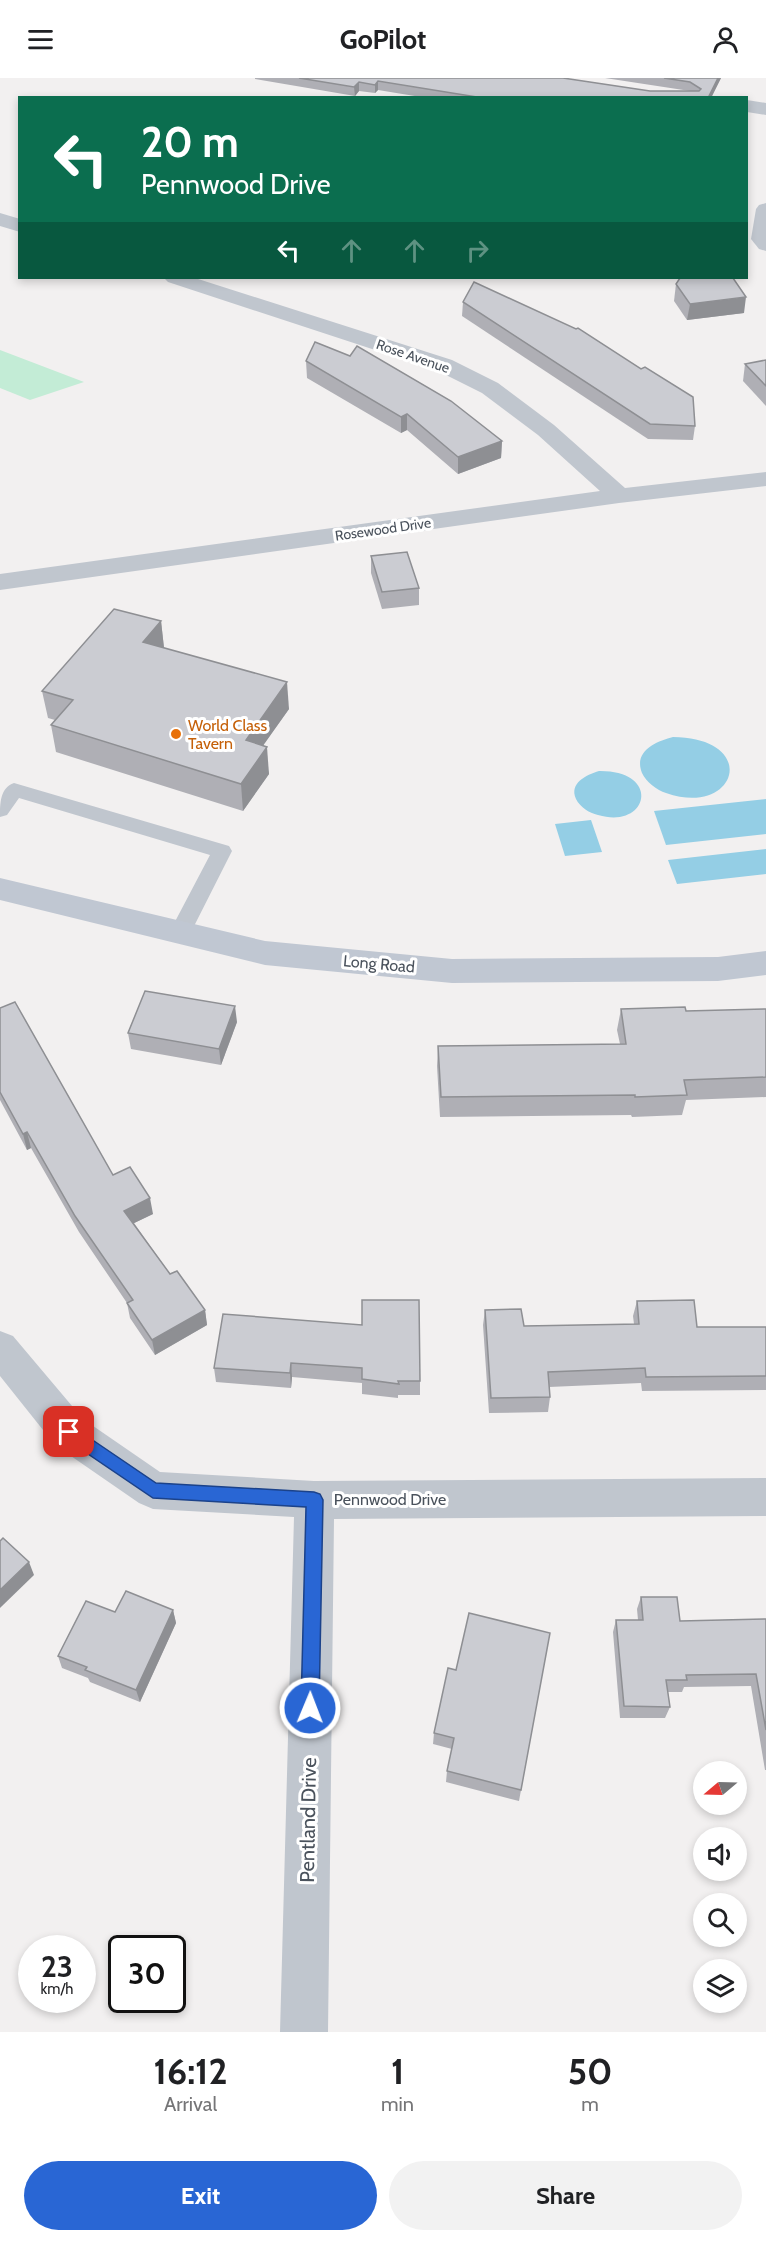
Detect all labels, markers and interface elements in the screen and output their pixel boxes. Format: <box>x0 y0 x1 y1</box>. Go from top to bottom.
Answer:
icon: menu <box>24 23 57 56</box>
text: GoPilot <box>340 23 426 56</box>
icon: person <box>709 23 742 56</box>
text: 20 m <box>141 116 239 168</box>
icon: left <box>42 120 120 198</box>
text: Pennwood Drive <box>141 168 331 201</box>
icon: left <box>272 234 305 267</box>
icon: ahead <box>335 234 368 267</box>
icon: ahead <box>398 234 431 267</box>
icon: right <box>461 234 494 267</box>
street label: Rose Avenue <box>374 335 452 377</box>
street label: Rosewood Drive <box>334 513 432 545</box>
place label: World Class Tavern <box>188 716 267 753</box>
marker: World Class Tavern <box>169 727 183 741</box>
street label: Long Road <box>342 951 416 977</box>
pin <box>43 1406 94 1457</box>
icon: arrive <box>52 1415 85 1448</box>
street label: Pennwood Drive <box>334 1490 446 1509</box>
position arrow <box>278 1676 342 1740</box>
street label: Pentland Drive <box>295 1757 321 1883</box>
north arrow <box>693 1761 747 1815</box>
map controls <box>693 1761 747 2013</box>
button: sound <box>693 1827 747 1881</box>
button: search <box>693 1893 747 1947</box>
speed limit sign: 30 <box>108 1935 186 2013</box>
text: 23 <box>41 1948 73 1985</box>
button: layers <box>693 1959 747 2013</box>
text: km/h <box>41 1980 73 1998</box>
text: 16:12 <box>154 2049 227 2093</box>
text: 1 <box>391 2049 404 2093</box>
text: 50 <box>568 2049 612 2093</box>
text: Arrival <box>164 2092 217 2116</box>
text: min <box>381 2092 414 2116</box>
text: m <box>581 2092 599 2116</box>
button: Exit <box>24 2161 377 2230</box>
button: Share <box>389 2161 742 2230</box>

